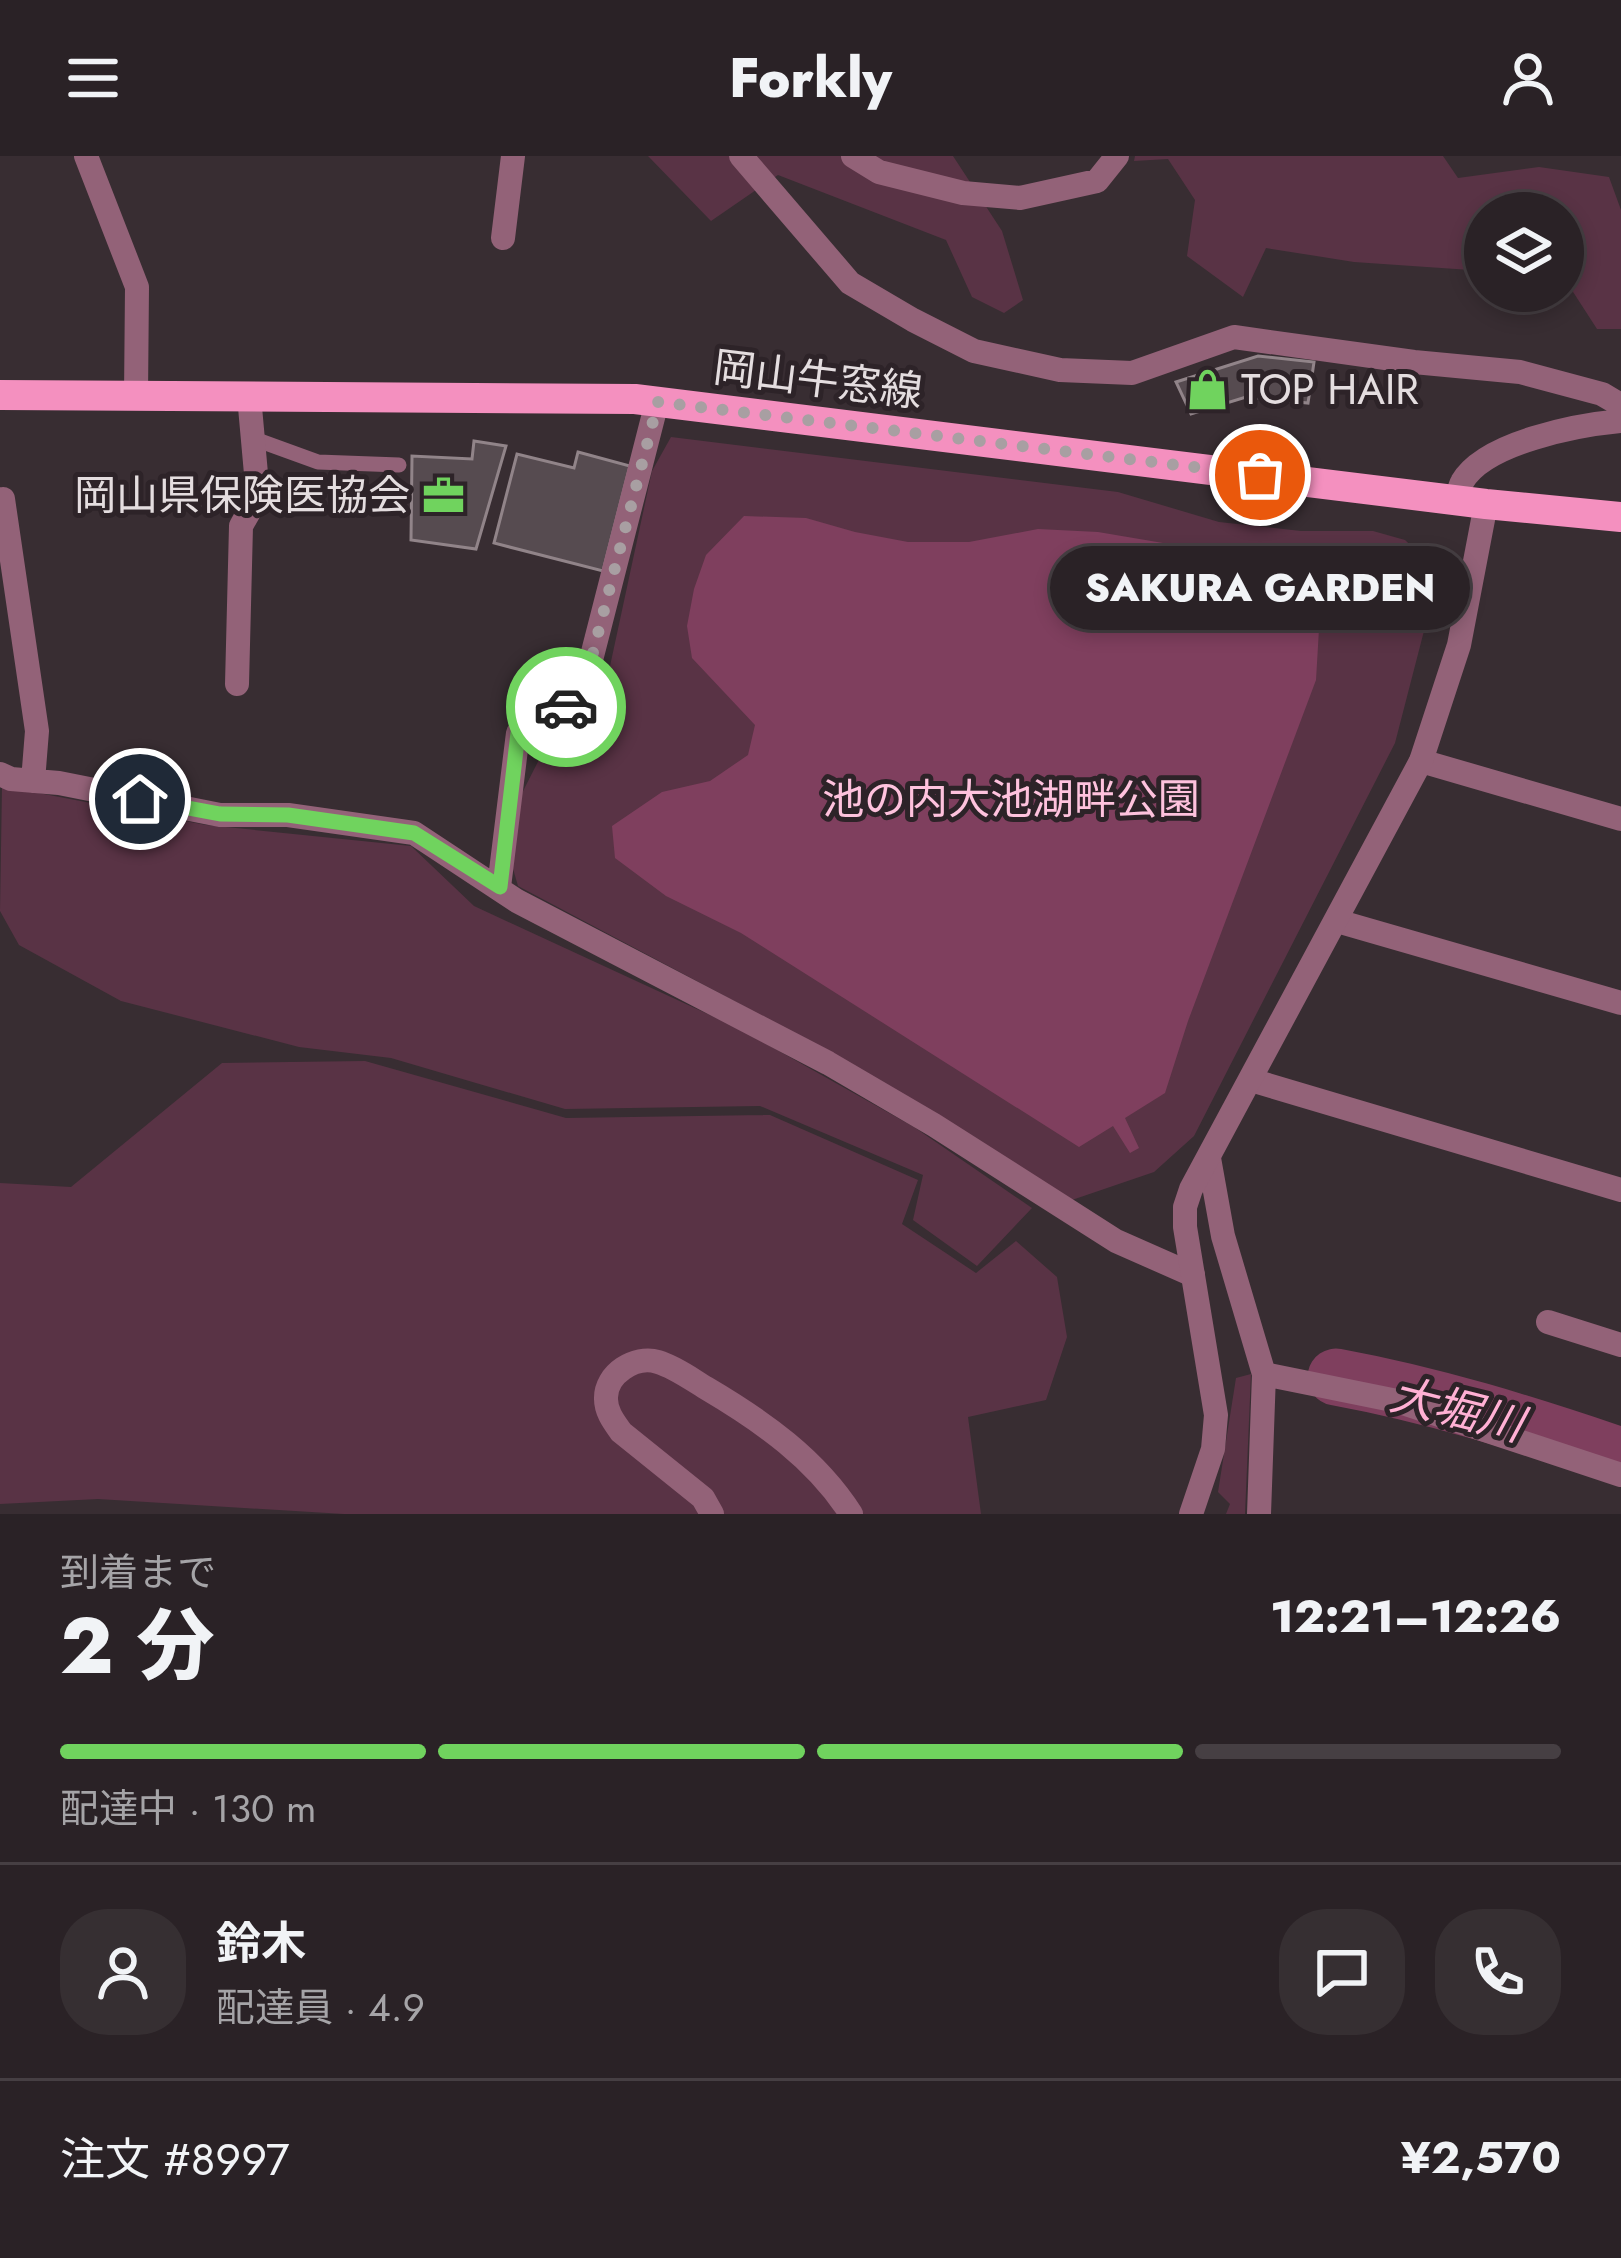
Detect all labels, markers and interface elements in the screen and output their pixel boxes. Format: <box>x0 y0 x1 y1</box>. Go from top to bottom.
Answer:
text: Forkly <box>729 39 892 117</box>
icon: menu <box>60 45 126 111</box>
icon: person <box>1495 45 1561 111</box>
map controls <box>1464 192 1584 312</box>
button: layers <box>1464 192 1584 312</box>
street label: 岡山牛窓線 <box>710 336 926 423</box>
place label: TOP HAIR <box>1241 359 1419 420</box>
shop icon: TOP HAIR <box>1184 366 1230 412</box>
pin <box>1209 424 1311 526</box>
icon: bag <box>1227 442 1293 508</box>
place label: 岡山県保険医協会 <box>74 465 410 526</box>
office icon: 岡山県保険医協会 <box>421 472 467 518</box>
callout: SAKURA GARDEN <box>1050 547 1470 631</box>
text: SAKURA GARDEN <box>1085 559 1435 616</box>
courier <box>506 647 626 767</box>
icon: car <box>533 674 599 740</box>
pin <box>89 748 191 850</box>
icon: home <box>107 766 173 832</box>
park label: 池の内大池湖畔公園 <box>822 769 1200 830</box>
water label: 大堀川 <box>1384 1362 1534 1458</box>
text: 到着まで <box>60 1544 216 1601</box>
text: 12:21–12:26 <box>1270 1584 1561 1649</box>
text: 2 分 <box>60 1590 215 1702</box>
text: 配達中 · 130 m <box>60 1780 316 1837</box>
button: person <box>60 1909 186 2035</box>
button: chat <box>1279 1909 1405 2035</box>
button: phone <box>1435 1909 1561 2035</box>
text: 鈴木 <box>216 1911 306 1976</box>
text: 配達員 · 4.9 <box>216 1979 425 2036</box>
text: ¥2,570 <box>1401 2125 1561 2190</box>
text: 注文 #8997 <box>60 2127 289 2192</box>

